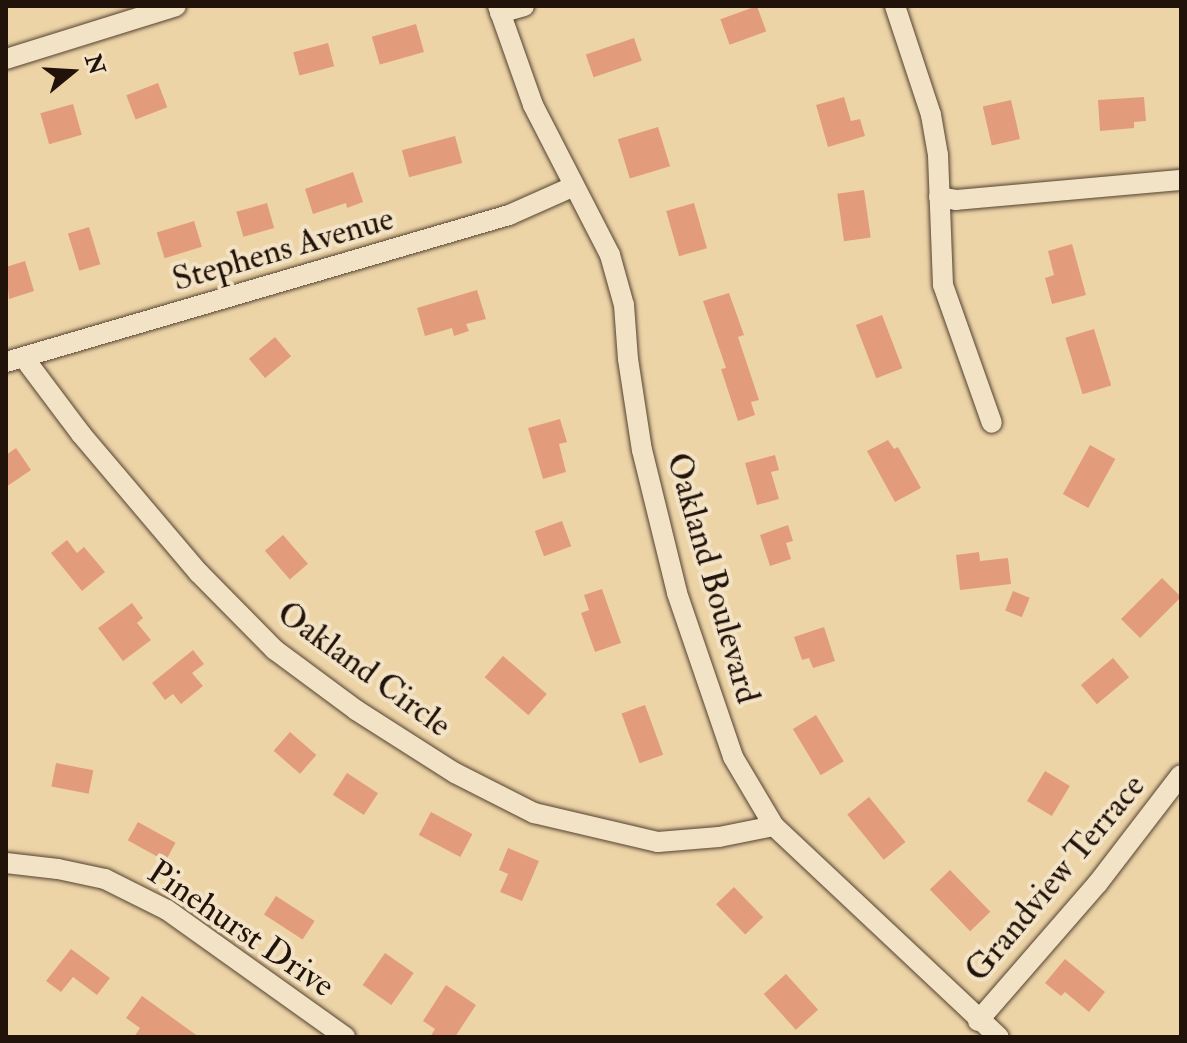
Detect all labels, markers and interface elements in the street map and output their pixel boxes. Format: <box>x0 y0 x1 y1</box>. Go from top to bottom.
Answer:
north arrow <box>32 32 112 112</box>
text: N <box>78 51 111 78</box>
street label: Stephens Avenue <box>168 198 398 300</box>
street label: Oakland Boulevard <box>658 448 768 708</box>
street label: Oakland Circle <box>269 592 459 746</box>
street label: Grandview Terrace <box>957 766 1153 990</box>
street label: Pinehurst Drive <box>140 852 342 1006</box>

